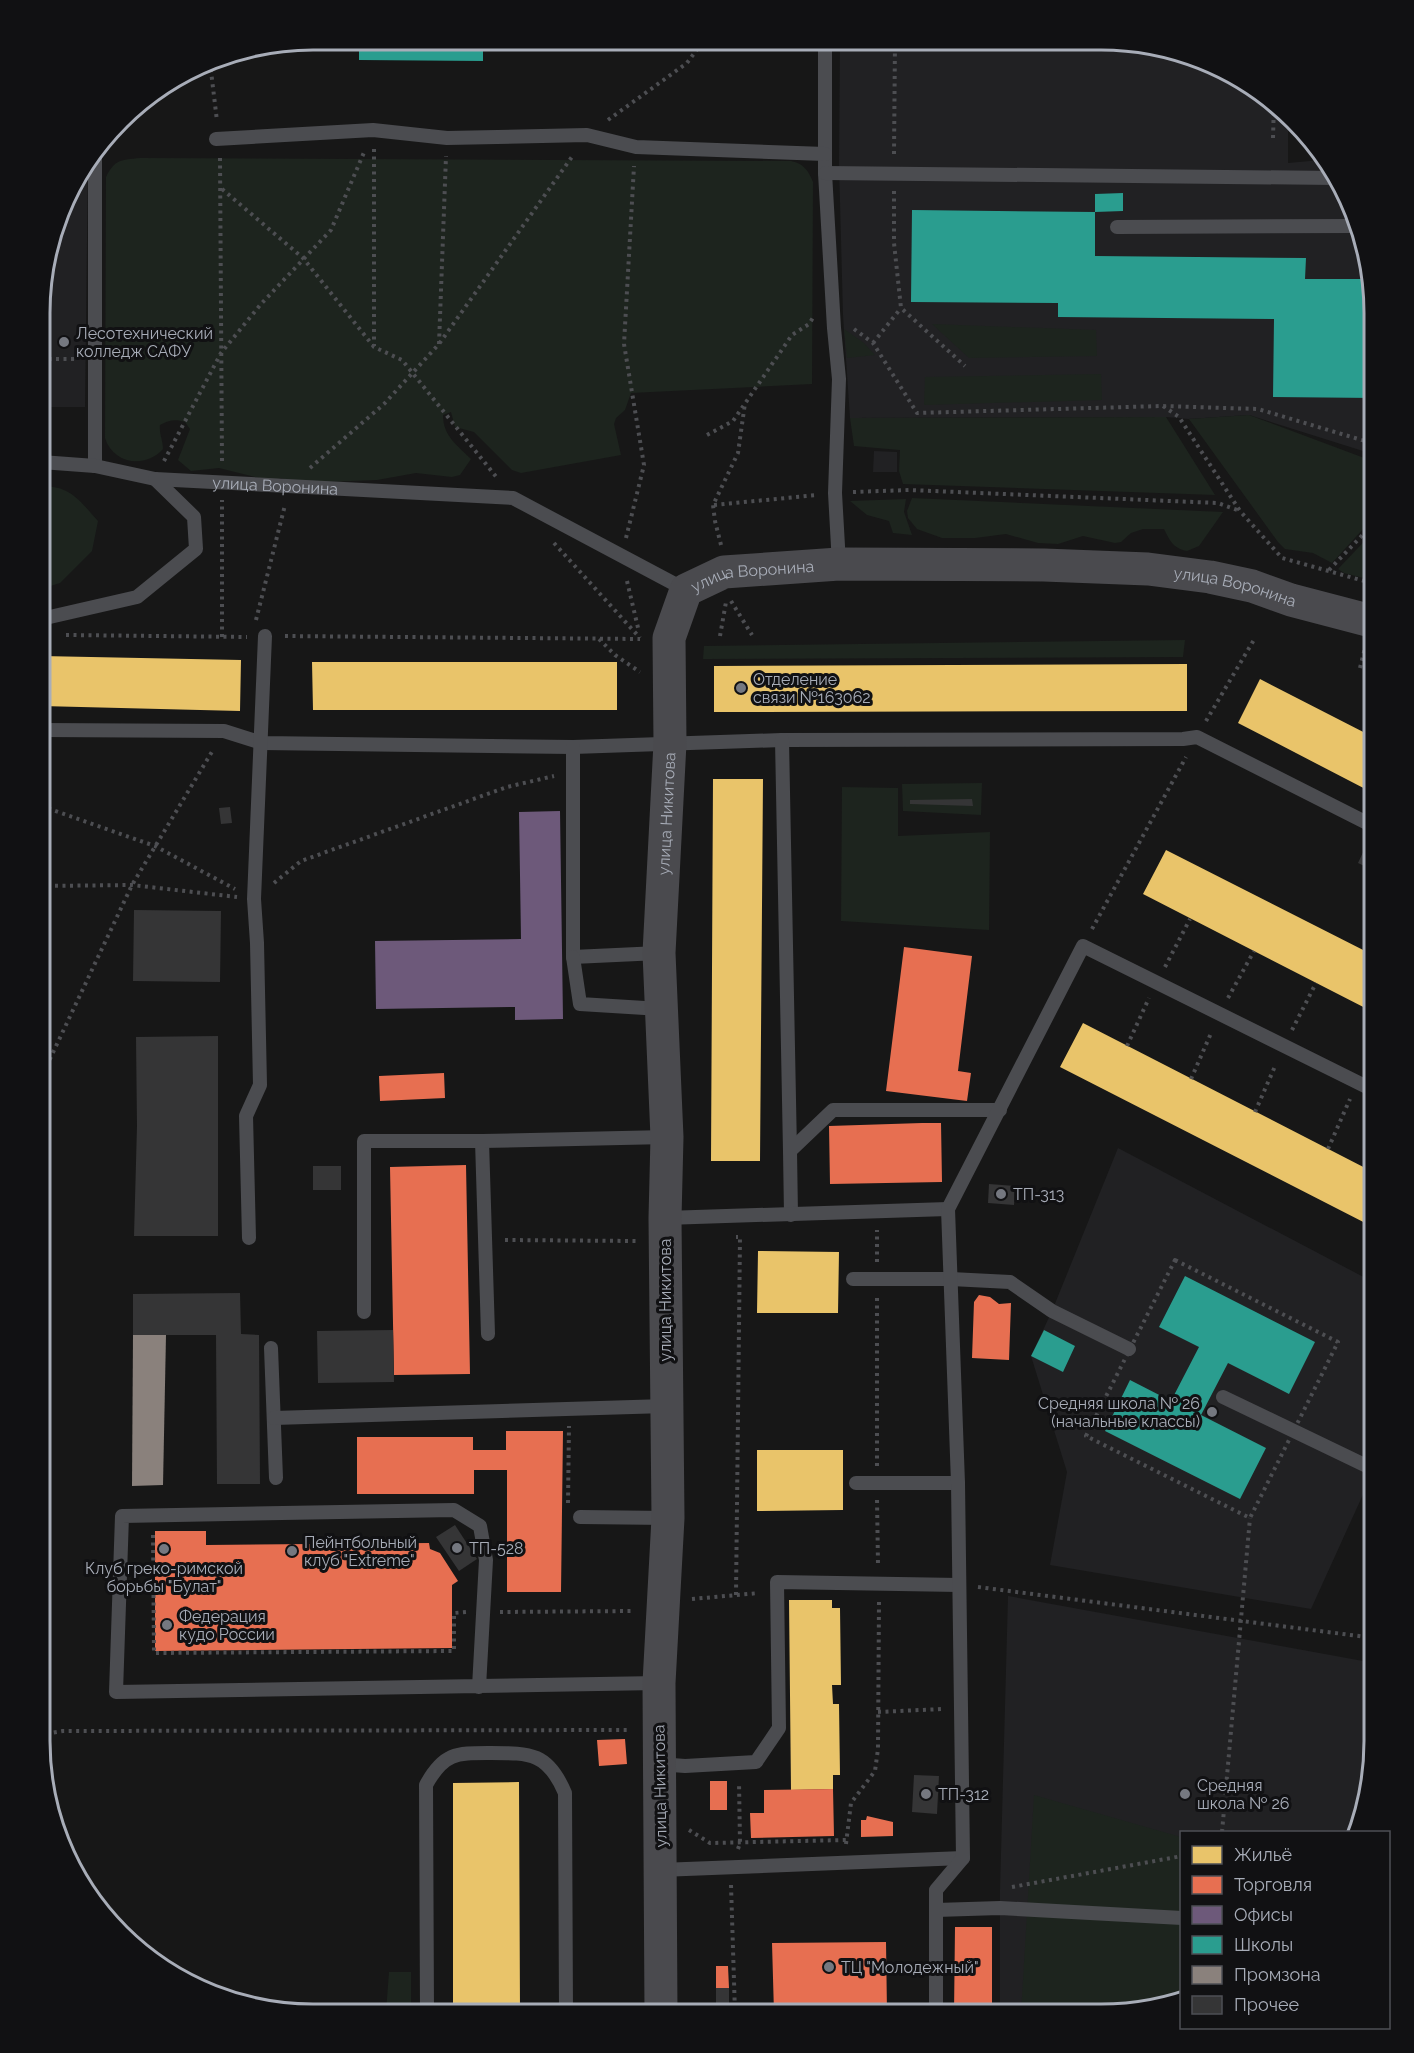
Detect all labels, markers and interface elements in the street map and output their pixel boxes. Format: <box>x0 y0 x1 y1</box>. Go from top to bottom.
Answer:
place label: Лесотехнический колледж САФУ <box>76 324 213 361</box>
marker: Лесотехнический колледж САФУ <box>57 335 71 349</box>
street label: улица Воронина <box>212 473 339 498</box>
street label: улица Воронина <box>688 556 815 596</box>
street label: улица Воронина <box>1173 563 1298 610</box>
place label: Отделение связи №163062 <box>753 670 871 707</box>
marker: Отделение связи №163062 <box>734 681 748 695</box>
street label: улица Никитова <box>654 752 679 876</box>
place label: ТП-313 <box>1013 1185 1064 1204</box>
marker: ТП-313 <box>994 1187 1008 1201</box>
street label: улица Никитова <box>656 1239 675 1361</box>
place label: Средняя школа № 26 (начальные классы) <box>1038 1394 1200 1431</box>
marker: Средняя школа № 26 (начальные классы) <box>1205 1405 1219 1419</box>
place label: Пейнтбольный клуб "Extreme" <box>304 1533 417 1570</box>
place label: ТП-528 <box>469 1539 523 1558</box>
marker: ТП-528 <box>450 1541 464 1555</box>
marker: Клуб греко-римской борьбы "Булат" <box>157 1542 171 1556</box>
marker: Пейнтбольный клуб "Extreme" <box>285 1544 299 1558</box>
place label: Клуб греко-римской борьбы "Булат" <box>85 1559 243 1596</box>
place label: Федерация кудо России <box>179 1607 275 1644</box>
marker: Федерация кудо России <box>160 1618 174 1632</box>
street label: улица Никитова <box>649 1724 671 1848</box>
place label: Средняя школа № 26 <box>1197 1776 1289 1813</box>
place label: ТП-312 <box>938 1785 989 1804</box>
marker: ТП-312 <box>919 1787 933 1801</box>
marker: Средняя школа № 26 <box>1178 1787 1192 1801</box>
legend <box>1180 1831 1390 2029</box>
text: Жильё <box>1234 1844 1292 1865</box>
text: Торговля <box>1234 1874 1312 1895</box>
text: Офисы <box>1234 1904 1293 1925</box>
text: Школы <box>1234 1934 1293 1955</box>
place label: ТЦ "Молодежный" <box>841 1958 979 1977</box>
marker: ТЦ "Молодежный" <box>822 1960 836 1974</box>
text: Промзона <box>1234 1964 1321 1985</box>
text: Прочее <box>1234 1994 1300 2015</box>

